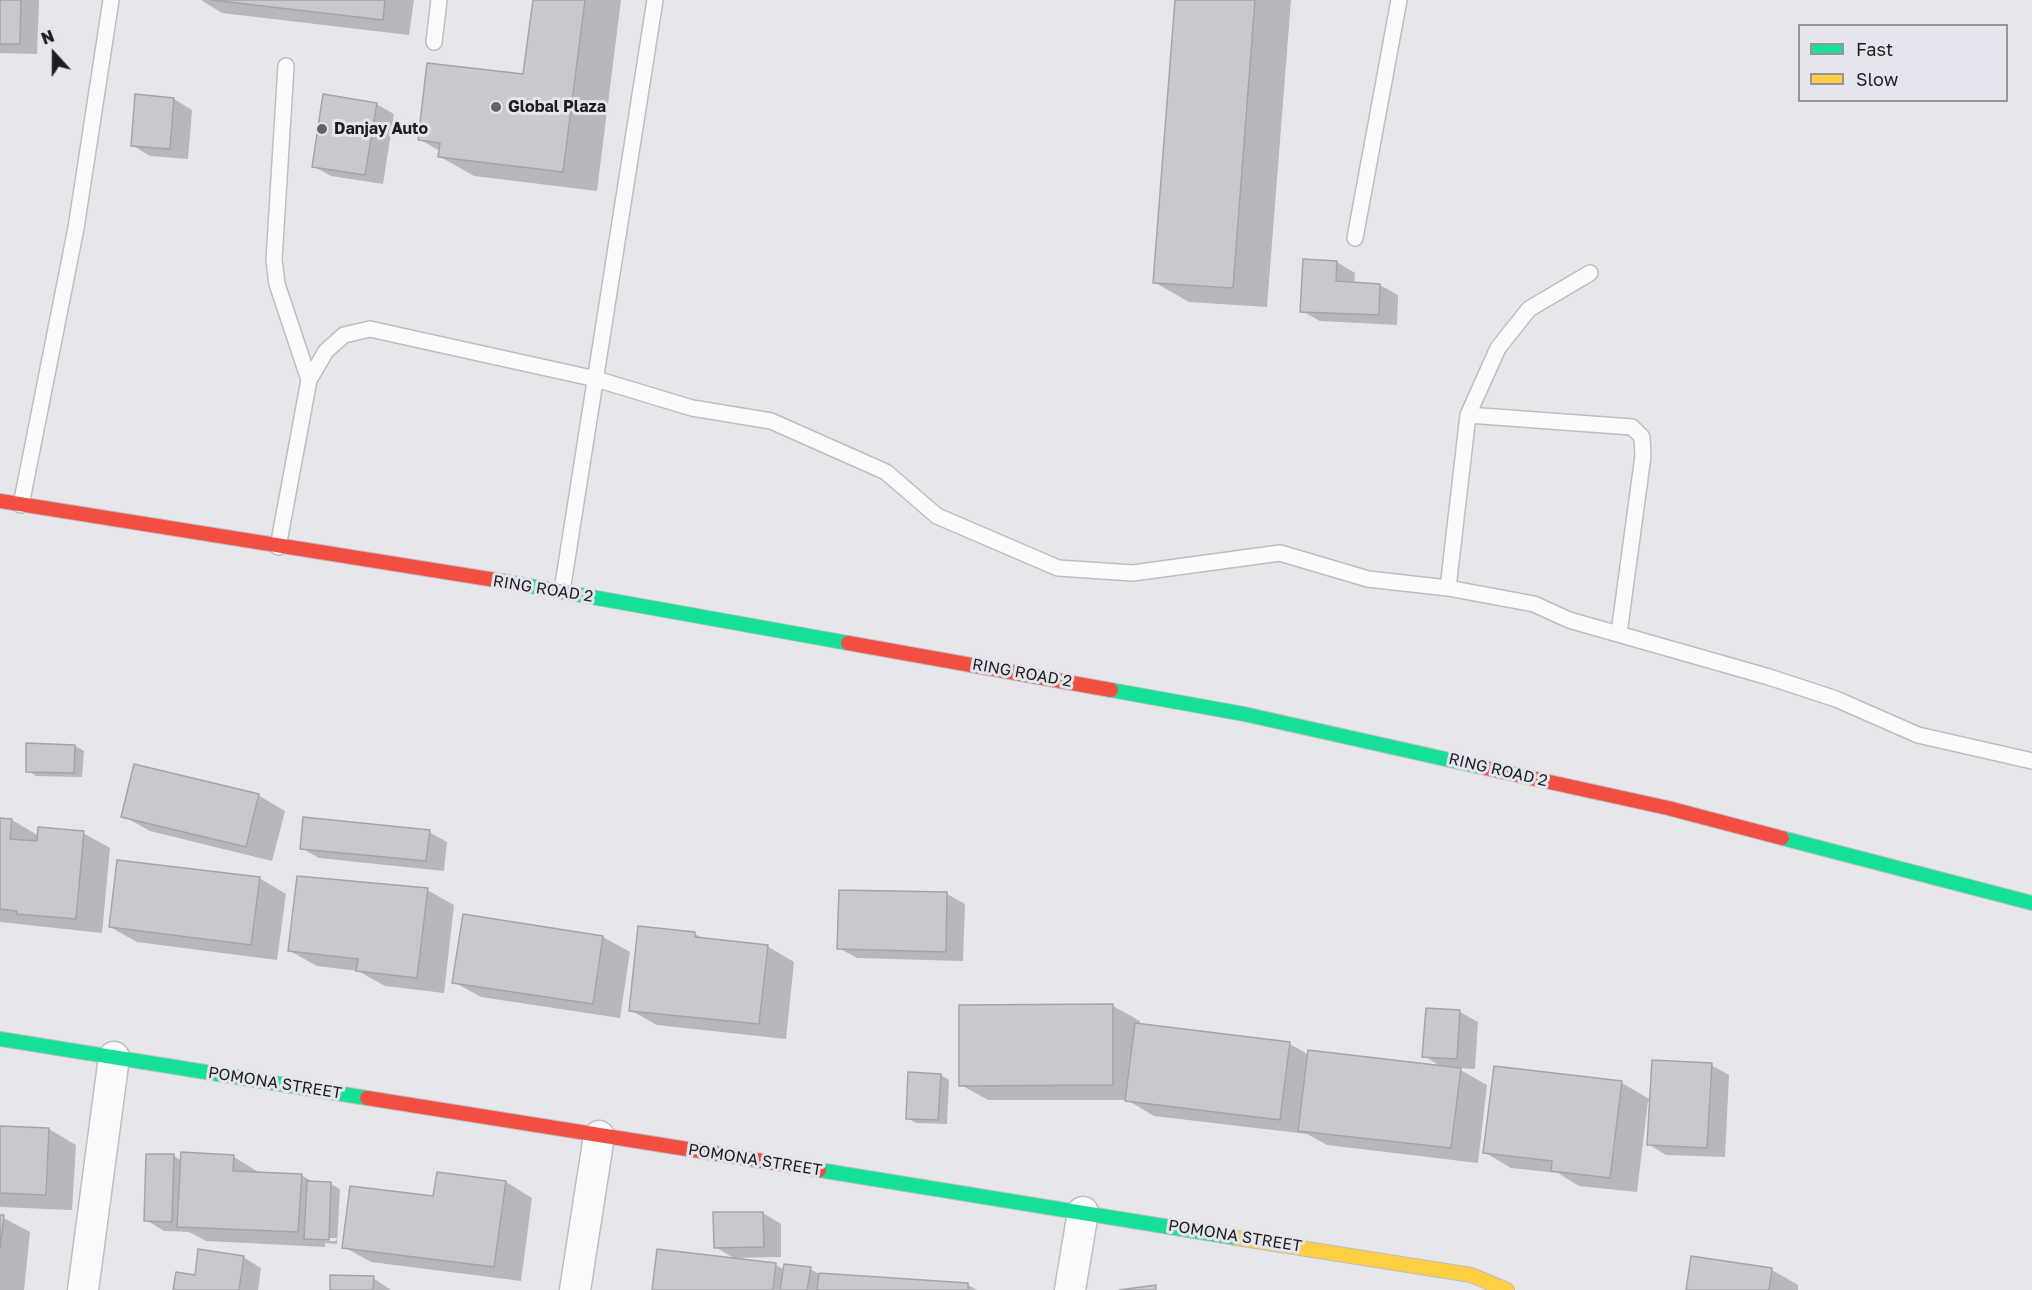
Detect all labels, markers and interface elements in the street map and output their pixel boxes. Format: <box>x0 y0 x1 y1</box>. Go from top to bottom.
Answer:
north arrow <box>24 24 84 84</box>
legend <box>1798 24 2008 102</box>
text: N <box>38 26 57 49</box>
text: Fast <box>1856 38 1893 60</box>
text: Slow <box>1856 68 1898 90</box>
place label: Global Plaza <box>508 97 606 117</box>
marker: Global Plaza <box>489 100 503 114</box>
place label: Danjay Auto <box>334 119 428 139</box>
marker: Danjay Auto <box>315 122 329 136</box>
street label: RING ROAD 2 <box>492 572 594 606</box>
street label: RING ROAD 2 <box>971 655 1073 691</box>
street label: RING ROAD 2 <box>1447 749 1549 791</box>
street label: POMONA STREET <box>207 1063 343 1103</box>
street label: POMONA STREET <box>687 1140 823 1180</box>
street label: POMONA STREET <box>1167 1216 1303 1256</box>

